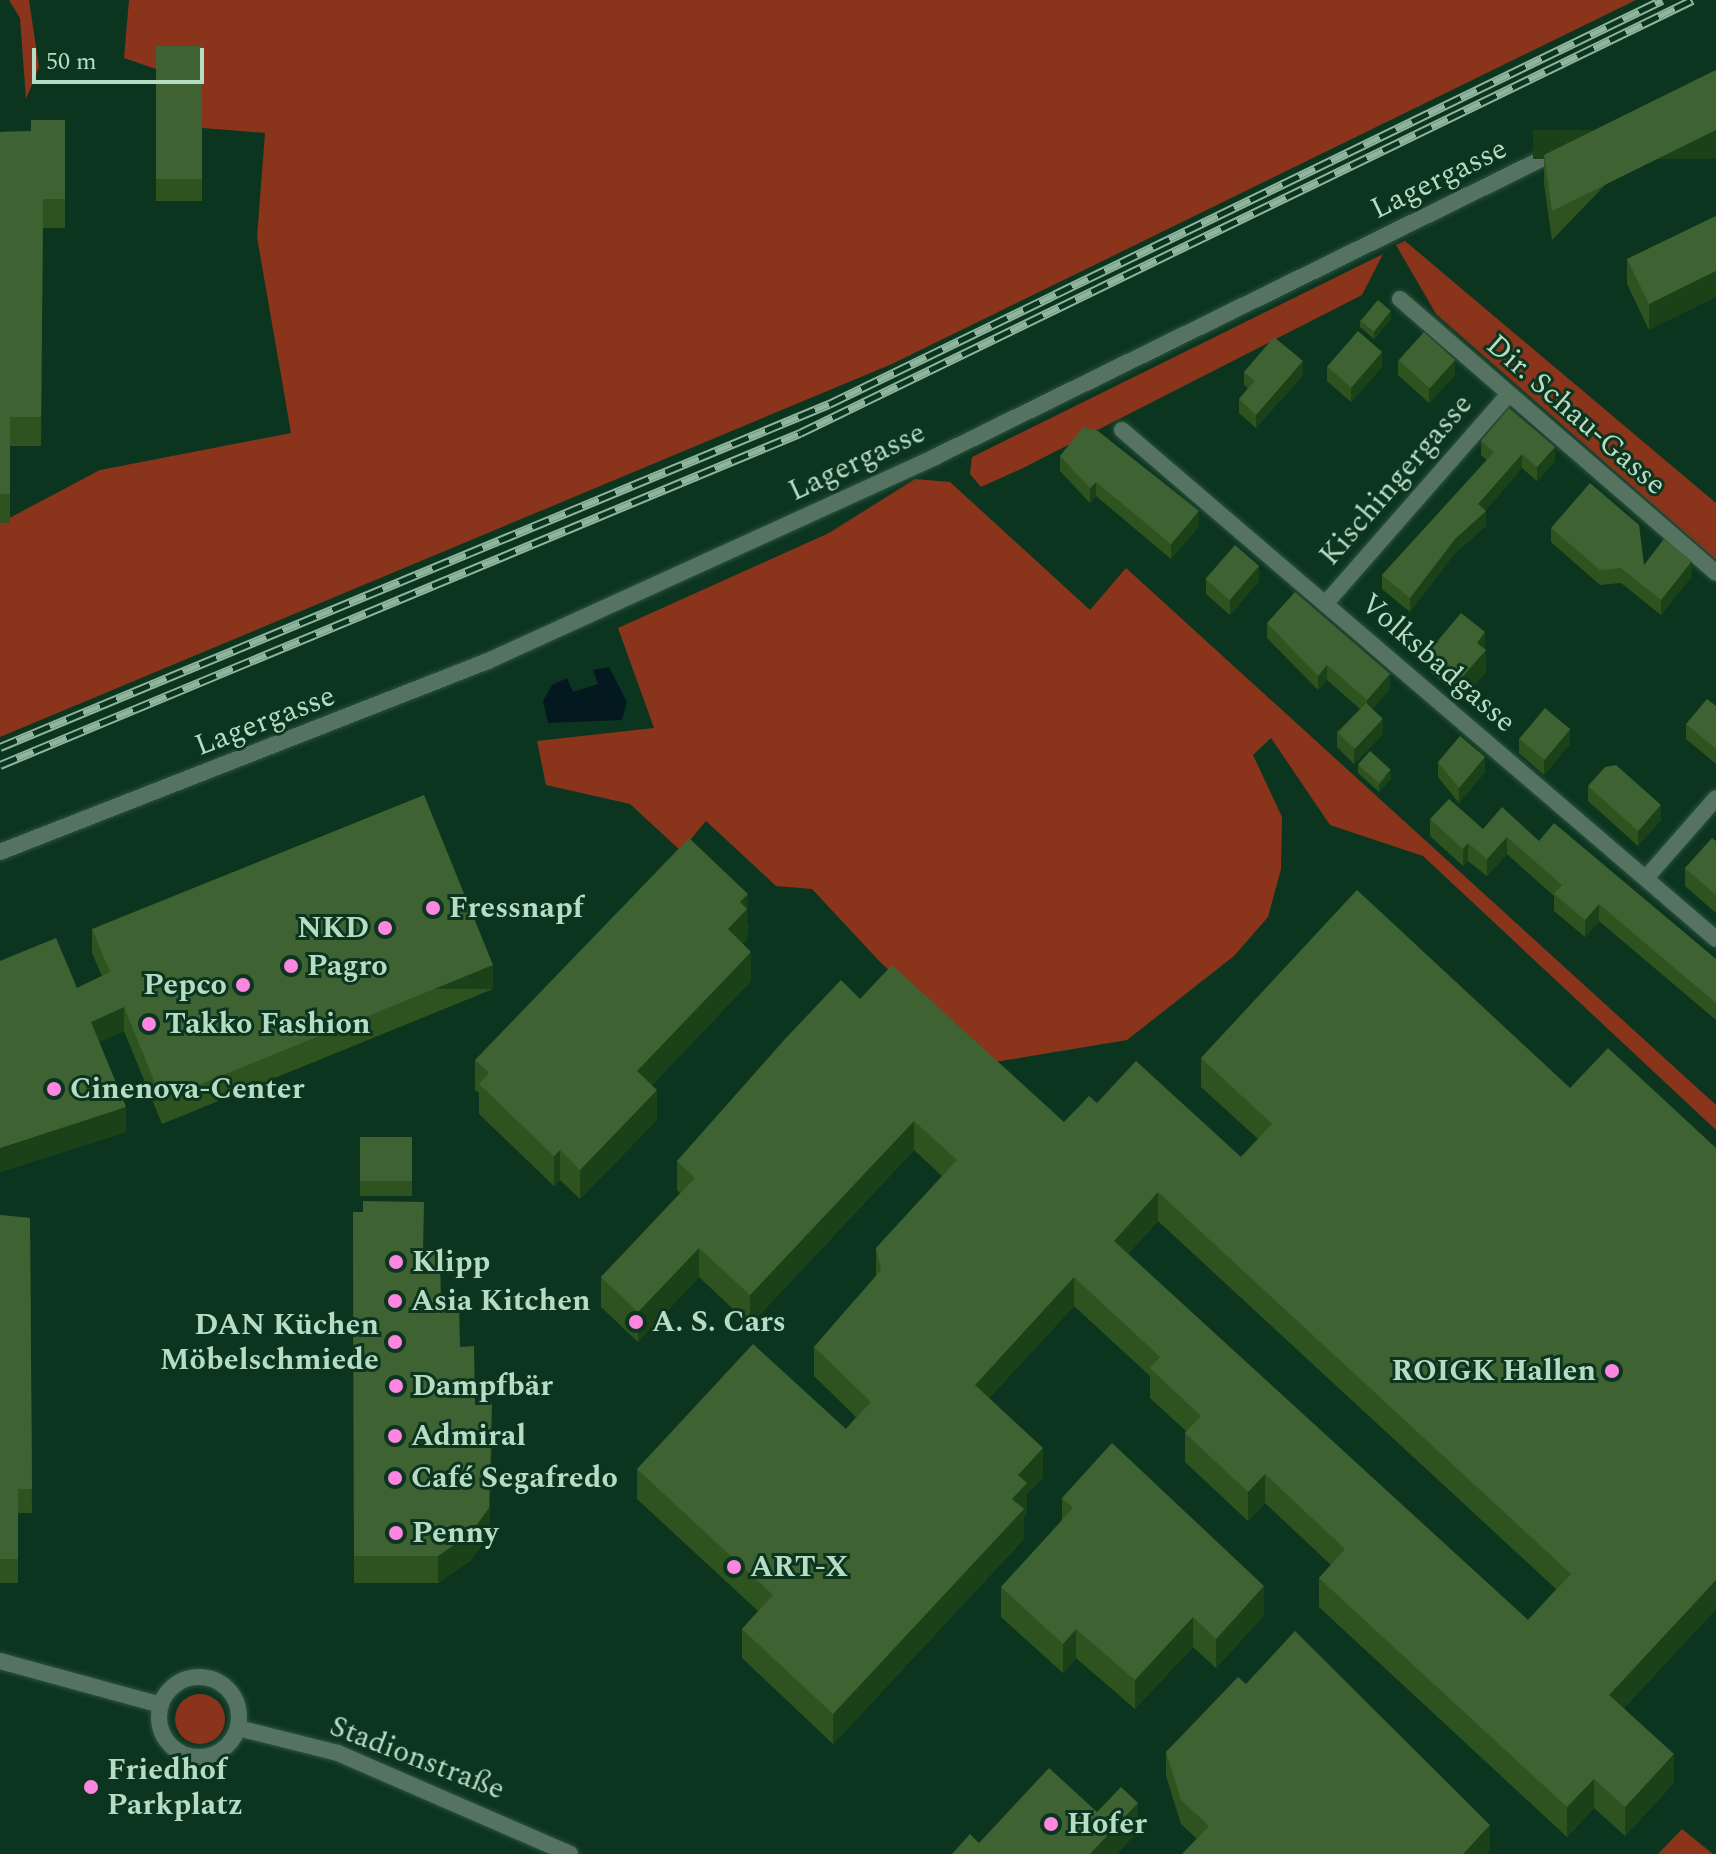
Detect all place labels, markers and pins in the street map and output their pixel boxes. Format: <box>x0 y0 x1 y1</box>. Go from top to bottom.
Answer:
place label: Fressnapf <box>449 890 584 926</box>
marker: Fressnapf <box>424 899 442 917</box>
place label: NKD <box>297 910 369 946</box>
marker: NKD <box>376 919 394 937</box>
place label: Pagro <box>307 948 388 984</box>
marker: Pagro <box>282 957 300 975</box>
place label: Pepco <box>143 967 227 1003</box>
marker: Pepco <box>234 976 252 994</box>
place label: Takko Fashion <box>165 1006 370 1042</box>
marker: Takko Fashion <box>140 1015 158 1033</box>
place label: Cinenova-Center <box>70 1071 304 1107</box>
marker: Cinenova-Center <box>45 1080 63 1098</box>
place label: Klipp <box>412 1244 490 1280</box>
marker: Klipp <box>387 1253 405 1271</box>
place label: Asia Kitchen <box>411 1283 591 1319</box>
marker: Asia Kitchen <box>386 1292 404 1310</box>
place label: A. S. Cars <box>652 1304 786 1340</box>
place label: DAN Küchen Möbelschmiede <box>160 1307 379 1378</box>
marker: A. S. Cars <box>627 1313 645 1331</box>
marker: DAN Küchen Möbelschmiede <box>386 1333 404 1351</box>
place label: ROIGK Hallen <box>1391 1353 1596 1389</box>
marker: ROIGK Hallen <box>1603 1362 1621 1380</box>
place label: Dampfbär <box>412 1368 553 1404</box>
marker: Dampfbär <box>387 1377 405 1395</box>
place label: Admiral <box>411 1418 526 1454</box>
marker: Admiral <box>386 1427 404 1445</box>
place label: Café Segafredo <box>411 1460 618 1496</box>
marker: Café Segafredo <box>386 1469 404 1487</box>
place label: Penny <box>412 1515 498 1551</box>
marker: Penny <box>387 1524 405 1542</box>
place label: ART-X <box>750 1549 848 1585</box>
marker: ART-X <box>725 1558 743 1576</box>
place label: Friedhof Parkplatz <box>107 1752 243 1822</box>
marker: Friedhof Parkplatz <box>82 1778 100 1796</box>
place label: Hofer <box>1067 1806 1147 1842</box>
marker: Hofer <box>1042 1815 1060 1833</box>

